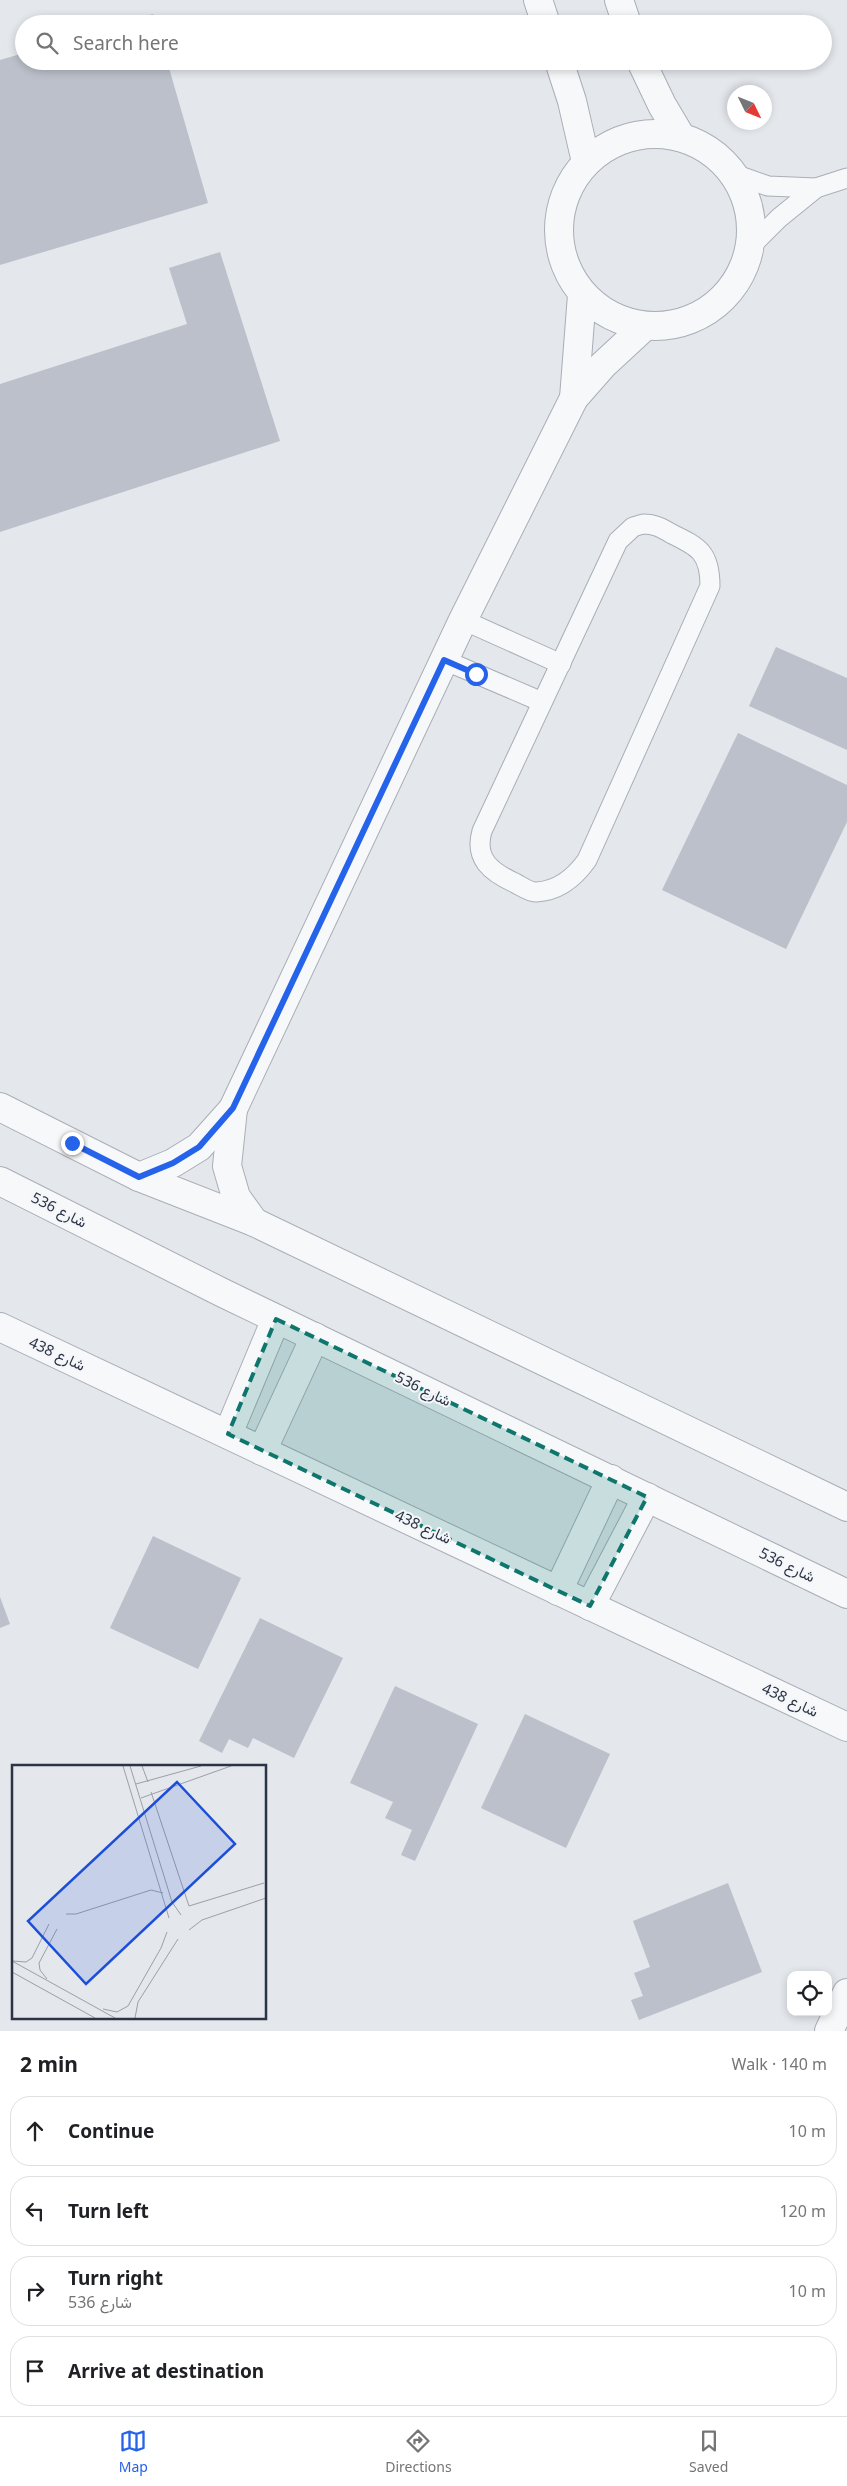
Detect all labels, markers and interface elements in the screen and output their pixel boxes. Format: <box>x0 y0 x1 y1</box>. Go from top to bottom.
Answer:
search box <box>15 15 832 70</box>
icon: search <box>33 29 61 57</box>
text: Search here <box>73 30 179 56</box>
north arrow <box>727 85 772 130</box>
route start <box>465 663 488 686</box>
route end <box>61 1132 84 1155</box>
street label: شارع 536 <box>27 1187 91 1233</box>
street label: شارع 438 <box>25 1331 89 1377</box>
street label: شارع 536 <box>391 1366 455 1412</box>
street label: شارع 438 <box>391 1504 455 1550</box>
street label: شارع 536 <box>755 1542 819 1588</box>
street label: شارع 438 <box>758 1677 822 1723</box>
inset map <box>12 1765 266 2018</box>
map controls <box>787 1971 832 2016</box>
button: locate <box>787 1971 832 2016</box>
text: 2 min <box>20 2050 78 2078</box>
text: Walk · 140 m <box>732 2053 827 2075</box>
icon: ahead <box>21 2117 49 2145</box>
text: Continue <box>68 2118 154 2144</box>
text: 10 m <box>789 2120 826 2142</box>
icon: left <box>21 2197 49 2225</box>
text: Turn left <box>68 2198 149 2224</box>
text: 120 m <box>779 2200 826 2222</box>
text: Turn right <box>68 2265 163 2291</box>
icon: right <box>21 2277 49 2305</box>
text: 10 m <box>789 2280 826 2302</box>
text: شارع 536 <box>68 2291 132 2313</box>
icon: arrive <box>21 2357 49 2385</box>
text: Arrive at destination <box>68 2358 264 2384</box>
tab: Map <box>119 2427 148 2476</box>
tab: Directions <box>385 2427 452 2476</box>
tab: Saved <box>689 2427 728 2476</box>

